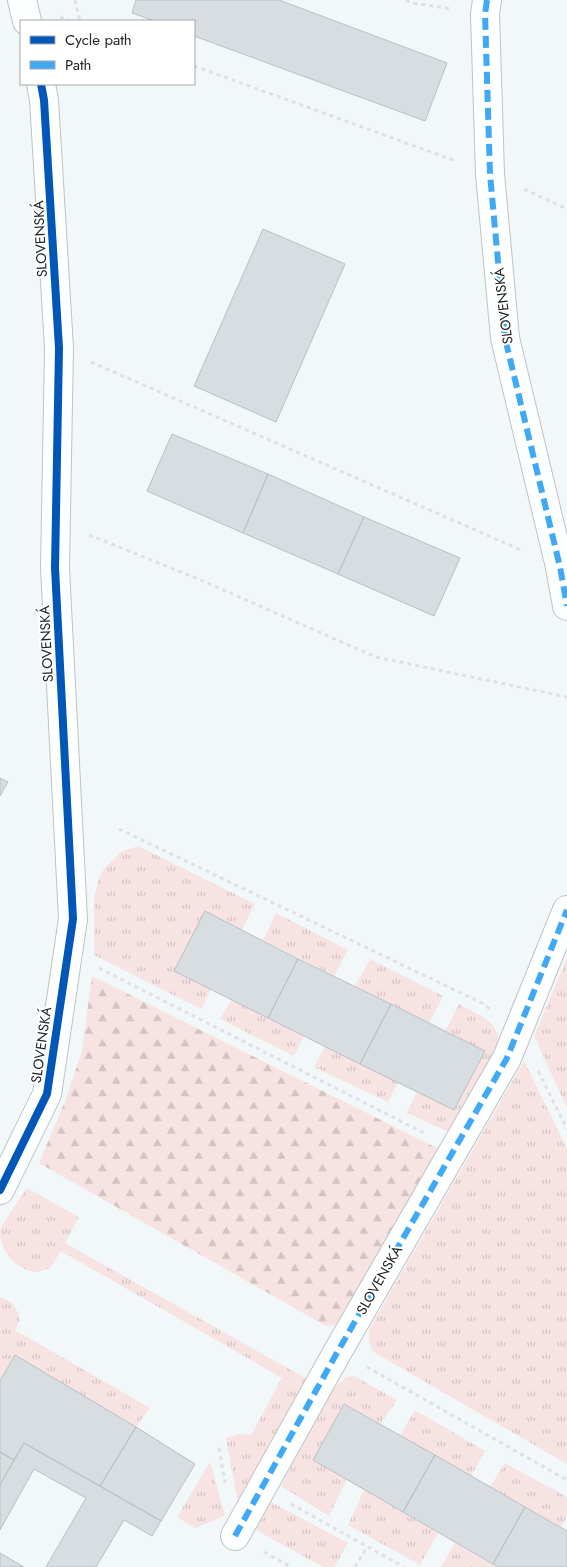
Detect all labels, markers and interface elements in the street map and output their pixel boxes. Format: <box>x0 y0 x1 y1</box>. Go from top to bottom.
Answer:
legend <box>20 20 195 85</box>
text: Cycle path <box>65 29 132 51</box>
text: Path <box>65 54 91 76</box>
street label: SLOVENSKÁ <box>28 199 52 278</box>
street label: SLOVENSKÁ <box>488 266 518 345</box>
street label: SLOVENSKÁ <box>34 604 58 683</box>
street label: SLOVENSKÁ <box>26 1005 56 1084</box>
street label: SLOVENSKÁ <box>351 1241 407 1318</box>

